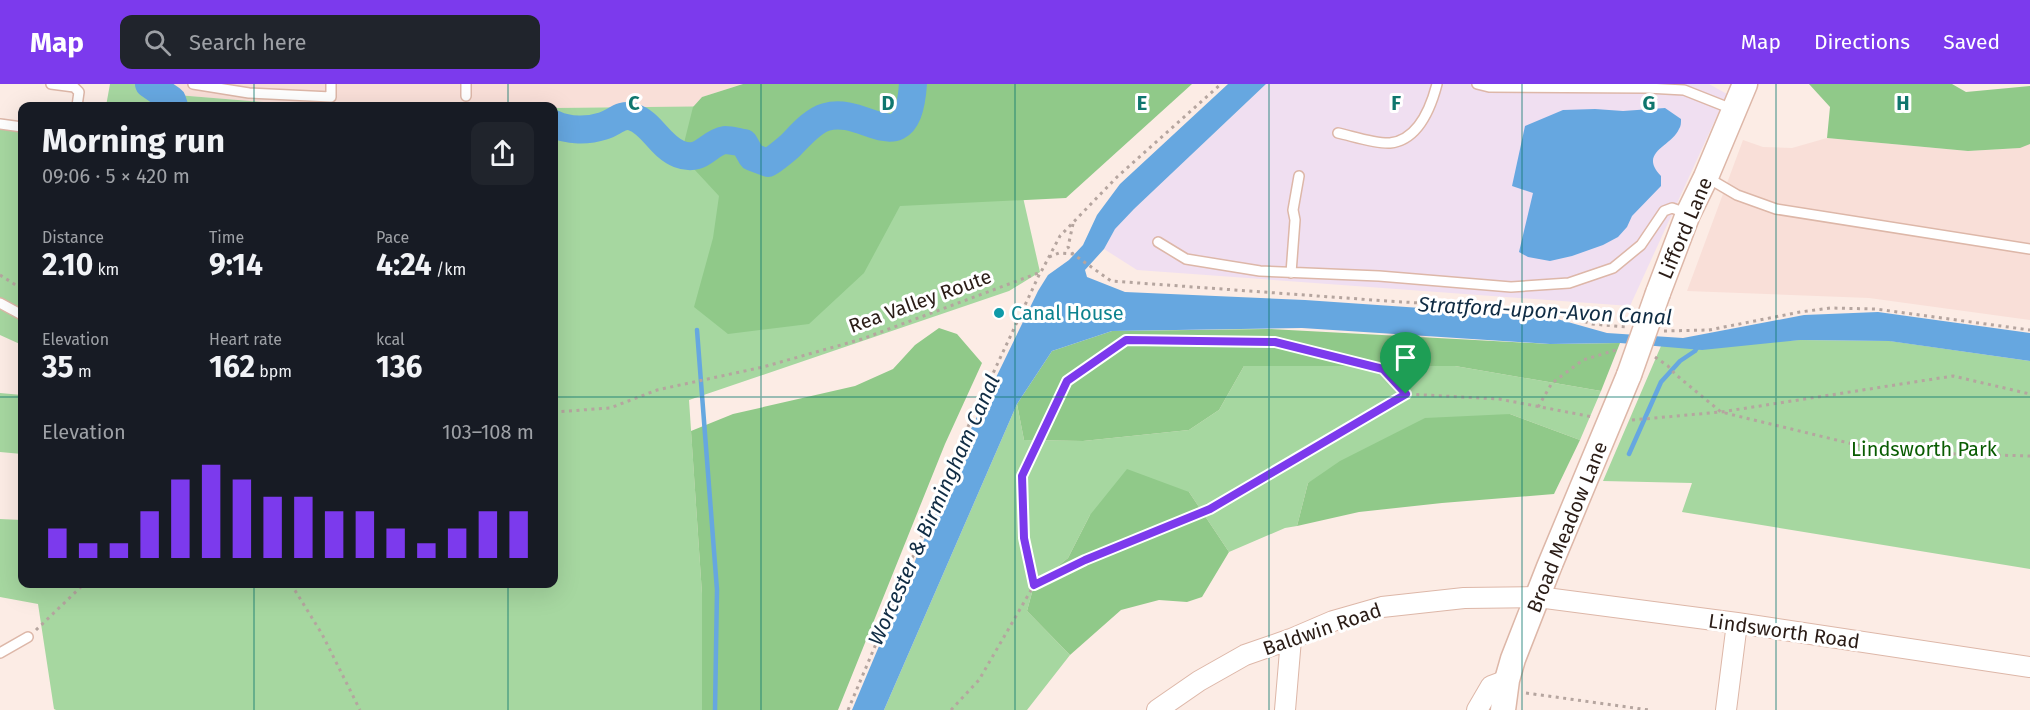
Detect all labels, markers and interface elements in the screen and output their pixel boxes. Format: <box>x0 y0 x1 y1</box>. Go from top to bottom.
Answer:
search box <box>120 15 540 69</box>
text: Map <box>30 26 84 59</box>
icon: search <box>141 26 174 59</box>
text: Search here <box>189 29 307 56</box>
text: Map <box>1741 29 1781 55</box>
text: Directions <box>1814 29 1910 55</box>
text: Saved <box>1943 29 2000 55</box>
text: C <box>628 91 640 115</box>
text: D <box>881 91 895 115</box>
text: E <box>1137 91 1147 115</box>
text: F <box>1391 91 1401 115</box>
text: G <box>1643 91 1655 115</box>
text: H <box>1896 91 1910 115</box>
text: Morning run <box>42 121 225 161</box>
button: share <box>471 122 534 185</box>
text: 09:06 · 5 × 420 m <box>42 164 190 188</box>
street label: Lifford Lane <box>1653 174 1717 282</box>
text: Distance <box>42 228 104 247</box>
text: Time <box>209 228 244 247</box>
text: Pace <box>376 228 409 247</box>
text: 2.10 <box>42 247 93 283</box>
text: 9:14 <box>209 247 263 283</box>
text: 4:24 <box>376 247 432 283</box>
text: km <box>93 260 119 279</box>
text: /km <box>432 260 466 279</box>
street label: Rea Valley Route <box>845 264 995 338</box>
water label: Stratford-upon-Avon Canal <box>1416 291 1673 331</box>
place label: Canal House <box>1011 301 1124 325</box>
marker: Canal House <box>992 306 1006 320</box>
text: Elevation <box>42 330 109 349</box>
text: Heart rate <box>209 330 282 349</box>
text: kcal <box>376 330 405 349</box>
pin <box>1380 332 1431 394</box>
icon: arrive <box>1389 341 1422 374</box>
text: 35 <box>42 349 74 385</box>
text: 162 <box>209 349 255 385</box>
text: 136 <box>376 349 422 385</box>
text: m <box>74 362 92 381</box>
text: bpm <box>255 362 292 381</box>
water label: Worcester & Birmingham Canal <box>862 371 1006 649</box>
text: Elevation <box>42 420 126 444</box>
text: 103–108 m <box>442 420 534 444</box>
park label: Lindsworth Park <box>1851 437 1998 461</box>
street label: Broad Meadow Lane <box>1522 438 1612 616</box>
street label: Baldwin Road <box>1260 598 1384 660</box>
street label: Lindsworth Road <box>1707 608 1861 654</box>

